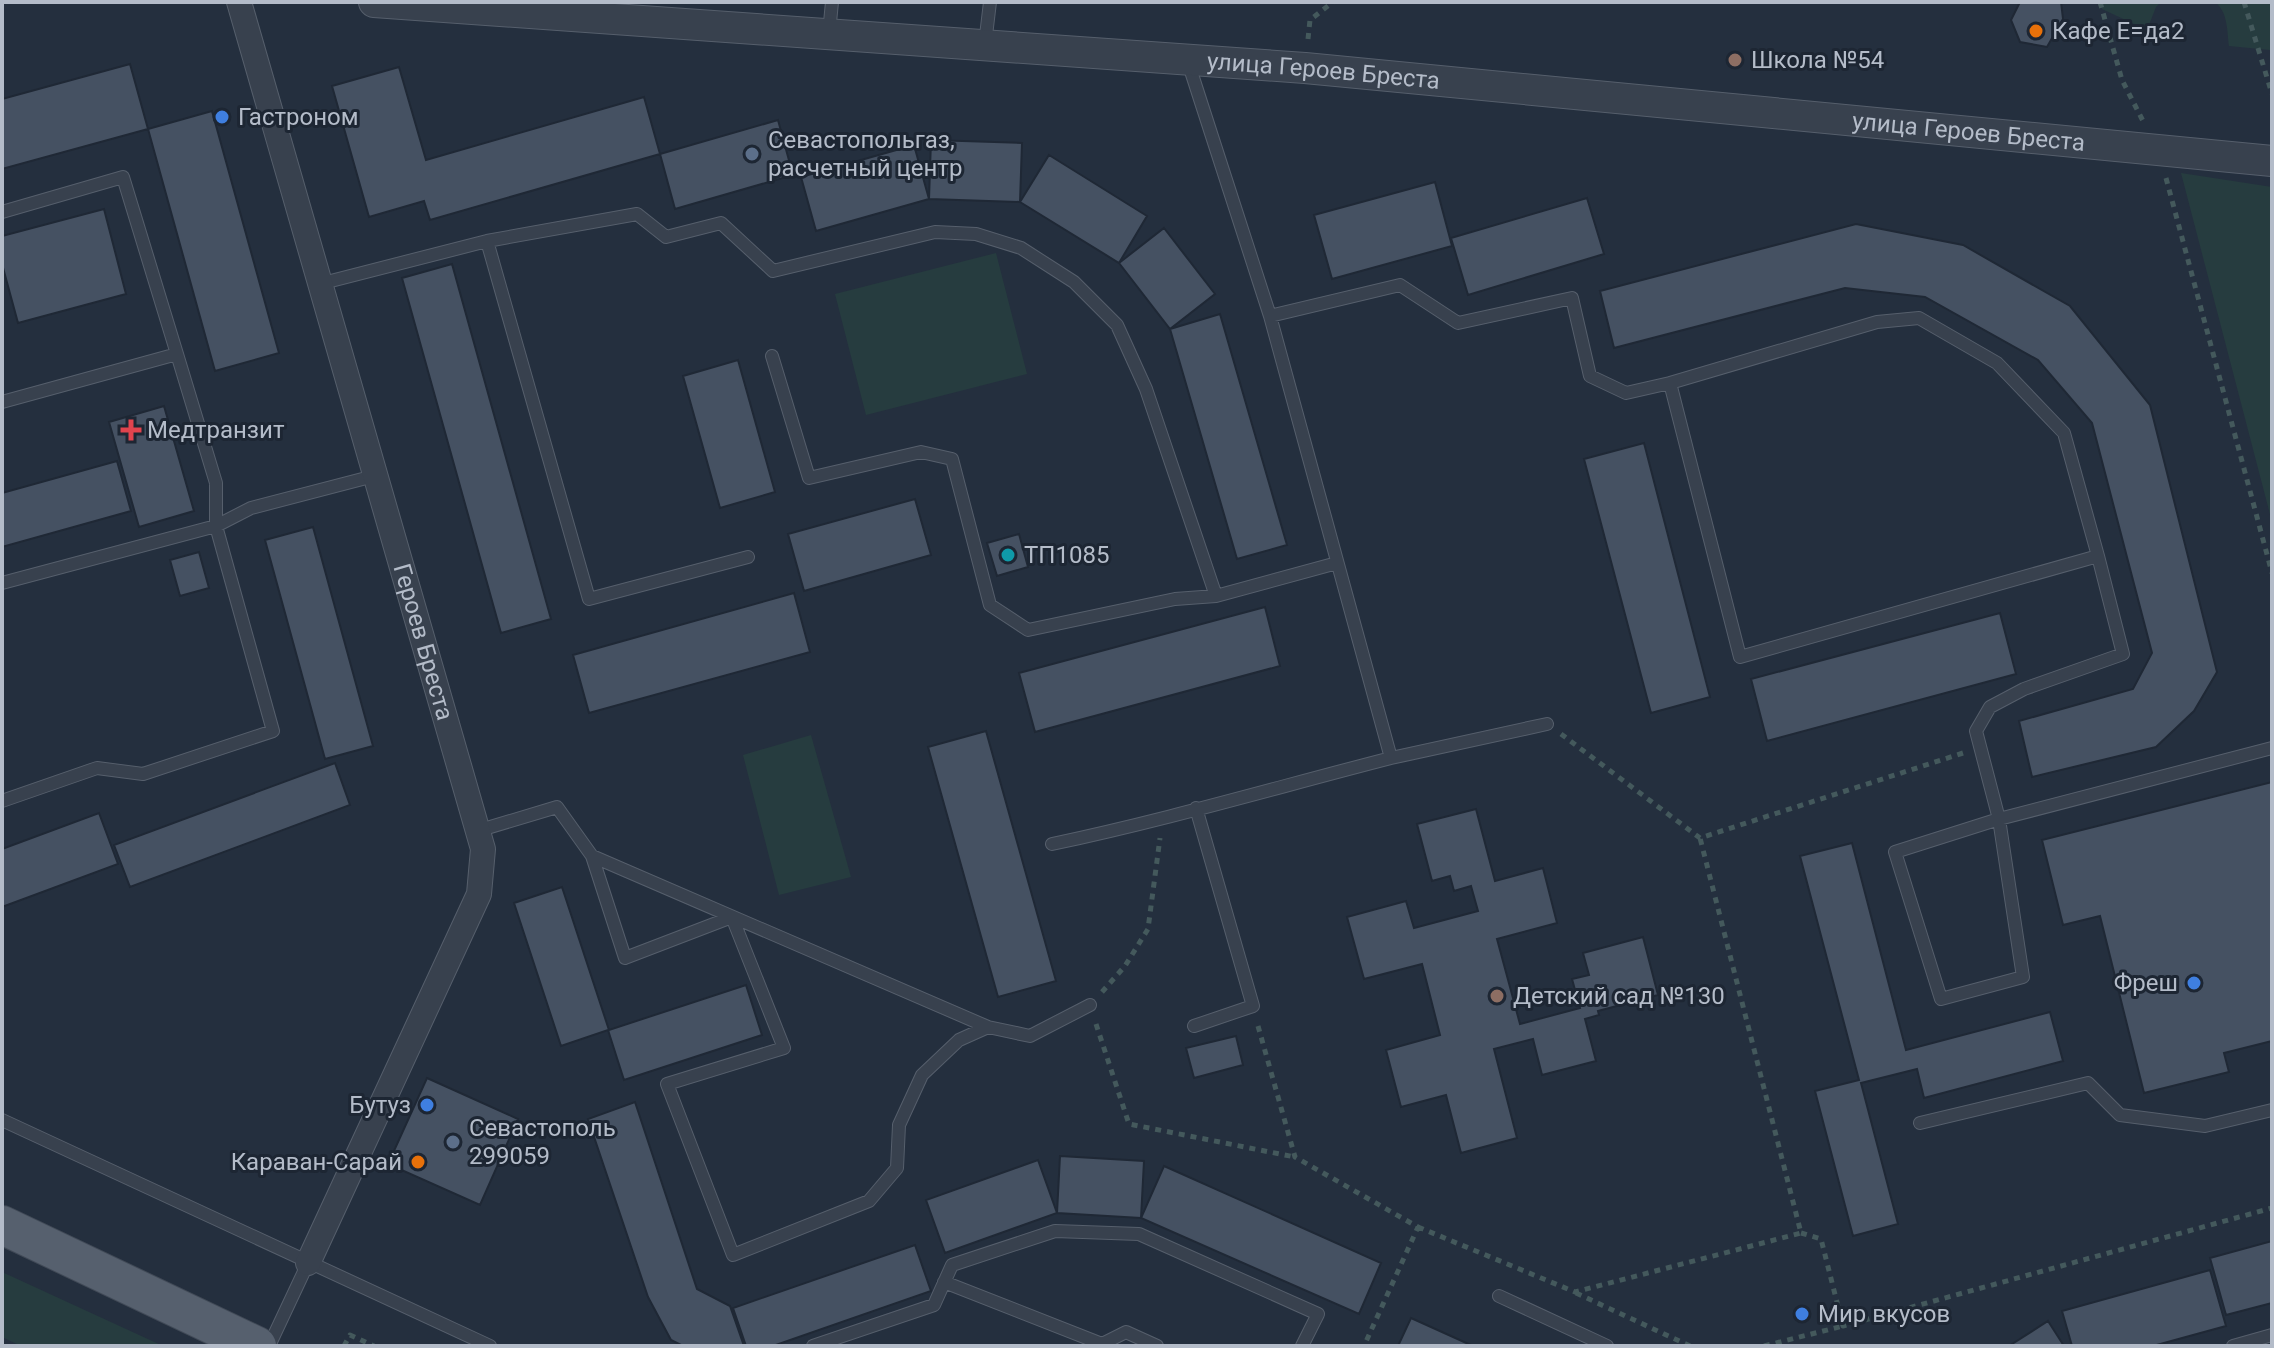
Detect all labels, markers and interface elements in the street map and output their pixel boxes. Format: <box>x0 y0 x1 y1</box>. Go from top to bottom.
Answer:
place label: Кафе Е=да2 <box>2052 17 2184 45</box>
marker: Кафе Е=да2 <box>2027 22 2045 40</box>
place label: Школа №54 <box>1751 46 1884 74</box>
street label: улица Героев Бреста <box>1206 47 1441 95</box>
marker: Школа №54 <box>1726 51 1744 69</box>
place label: Гастроном <box>238 103 359 131</box>
street label: улица Героев Бреста <box>1851 107 2086 157</box>
marker: Гастроном <box>213 108 231 126</box>
place label: Севастопольгаз, расчетный центр <box>768 126 962 182</box>
marker: Севастопольгаз, расчетный центр <box>743 145 761 163</box>
place label: Медтранзит <box>147 416 285 444</box>
marker: Медтранзит <box>122 421 140 439</box>
place label: ТП1085 <box>1024 541 1109 569</box>
marker: ТП1085 <box>999 546 1017 564</box>
street label: Героев Бреста <box>388 560 459 724</box>
place label: Фреш <box>2114 969 2178 997</box>
marker: Фреш <box>2185 974 2203 992</box>
place label: Детский сад №130 <box>1513 982 1725 1010</box>
marker: Детский сад №130 <box>1488 987 1506 1005</box>
place label: Бутуз <box>349 1091 411 1119</box>
marker: Бутуз <box>418 1096 436 1114</box>
place label: Севастополь 299059 <box>469 1114 616 1170</box>
marker: Севастополь 299059 <box>444 1133 462 1151</box>
place label: Караван-Сарай <box>231 1148 402 1176</box>
marker: Караван-Сарай <box>409 1153 427 1171</box>
place label: Мир вкусов <box>1818 1300 1950 1328</box>
marker: Мир вкусов <box>1793 1305 1811 1323</box>

